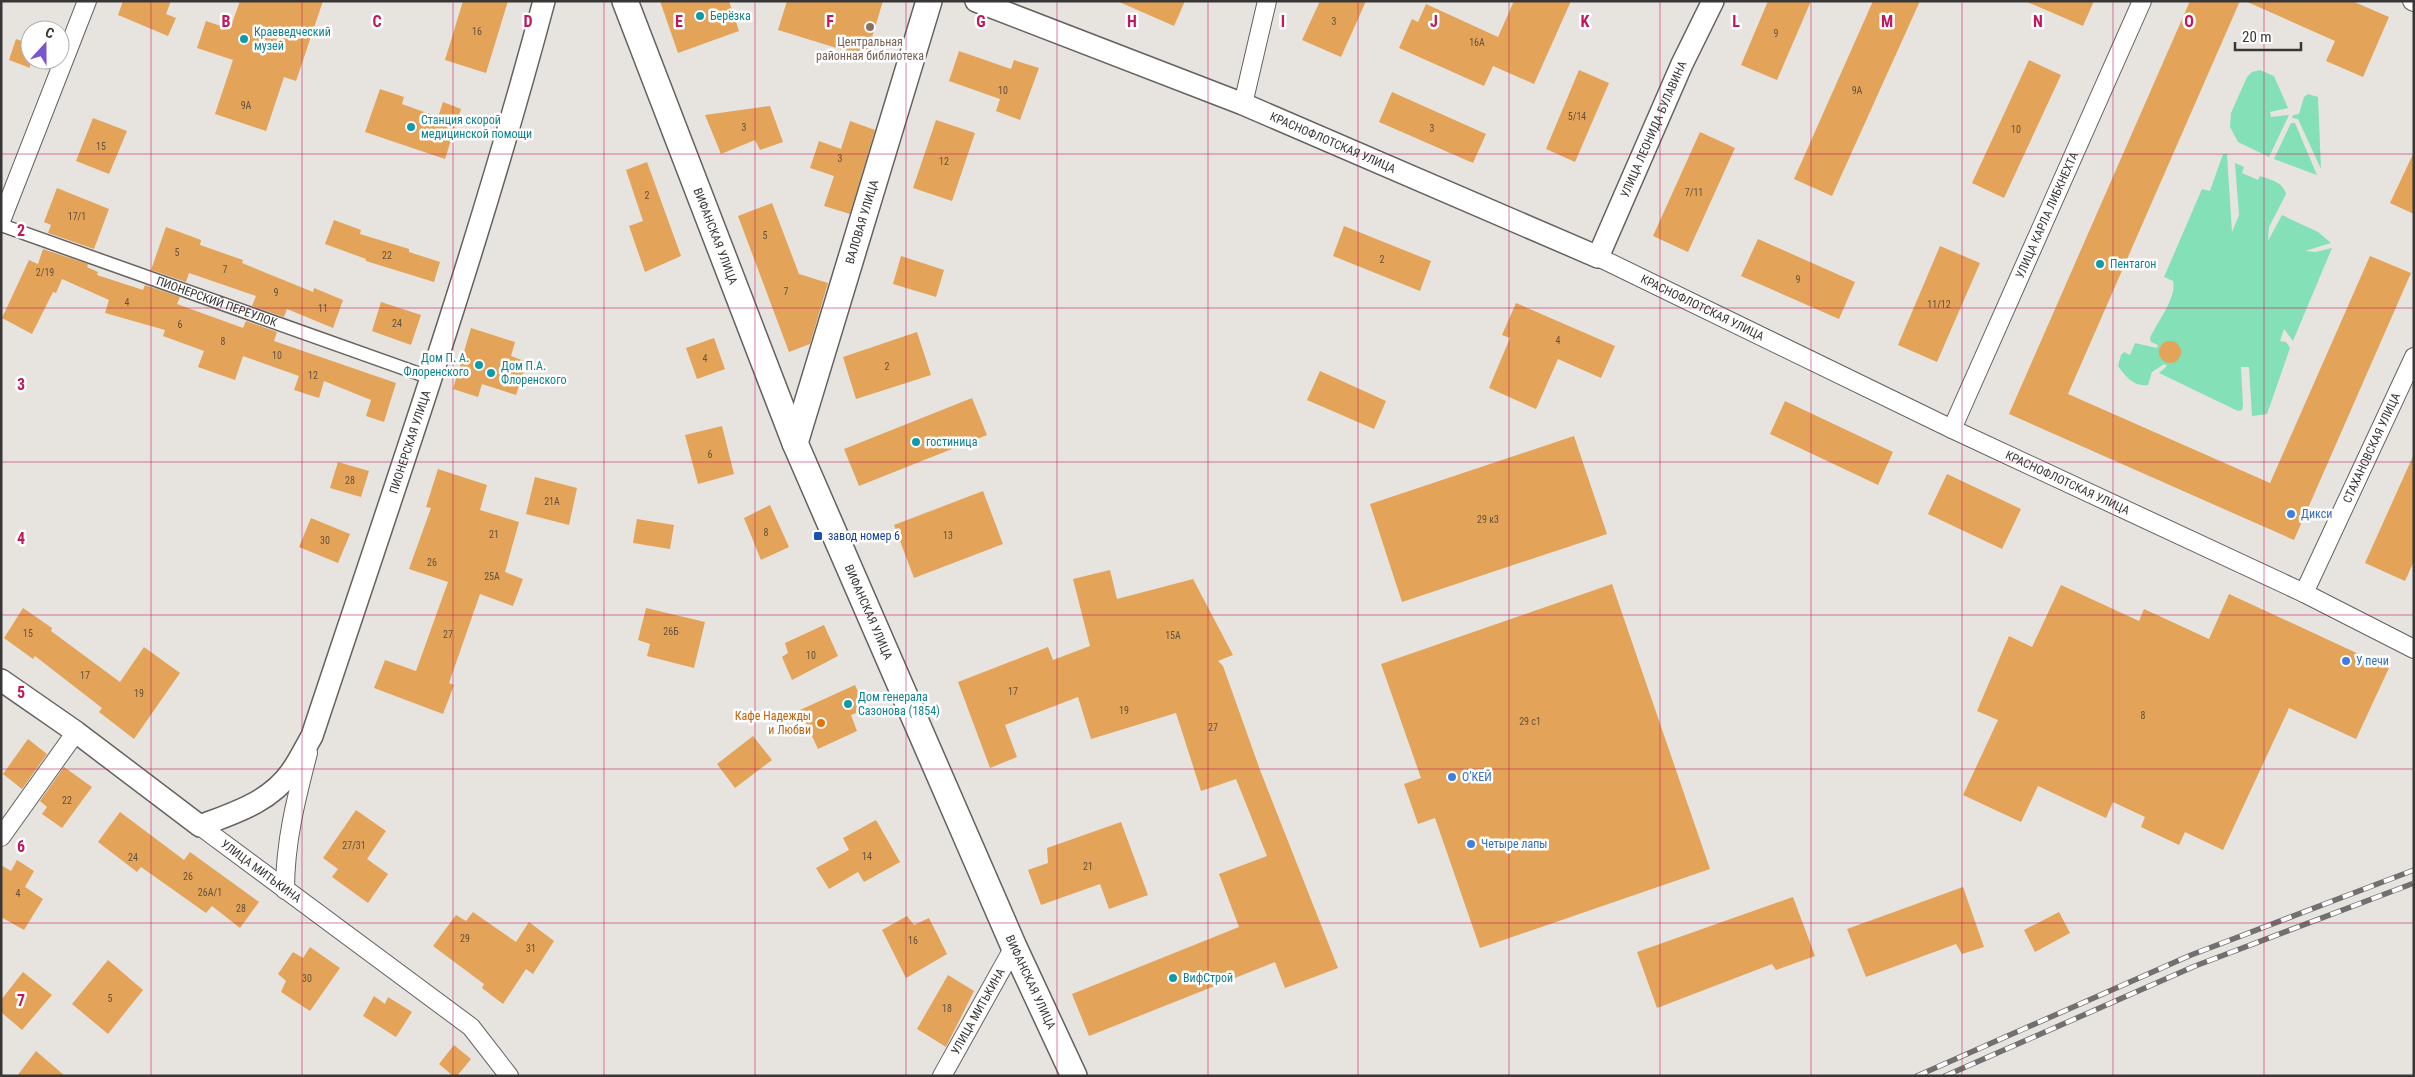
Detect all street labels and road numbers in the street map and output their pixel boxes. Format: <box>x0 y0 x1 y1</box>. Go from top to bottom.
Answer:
street label: УЛИЦА ЛЕОНИДА БУЛАВИНА <box>1618 59 1689 200</box>
street label: КРАСНОФЛОТСКАЯ УЛИЦА <box>1268 109 1398 176</box>
street label: УЛИЦА КАРЛА ЛИБКНЕХТА <box>2013 150 2081 280</box>
street label: ВАЛОВАЯ УЛИЦА <box>843 178 881 266</box>
street label: ВИФАНСКАЯ УЛИЦА <box>691 186 740 287</box>
street label: КРАСНОФЛОТСКАЯ УЛИЦА <box>1638 272 1766 344</box>
street label: ПИОНЕРСКИЙ ПЕРЕУЛОК <box>155 274 279 330</box>
street label: ПИОНЕРСКАЯ УЛИЦА <box>386 388 434 495</box>
street label: СТАХАНОВСКАЯ УЛИЦА <box>2340 391 2403 505</box>
street label: КРАСНОФЛОТСКАЯ УЛИЦА <box>2003 448 2132 518</box>
street label: ВИФАНСКАЯ УЛИЦА <box>842 562 895 662</box>
street label: УЛИЦА МИТЬКИНА <box>218 837 304 906</box>
street label: ВИФАНСКАЯ УЛИЦА <box>1003 933 1058 1032</box>
street label: УЛИЦА МИТЬКИНА <box>948 966 1008 1057</box>

